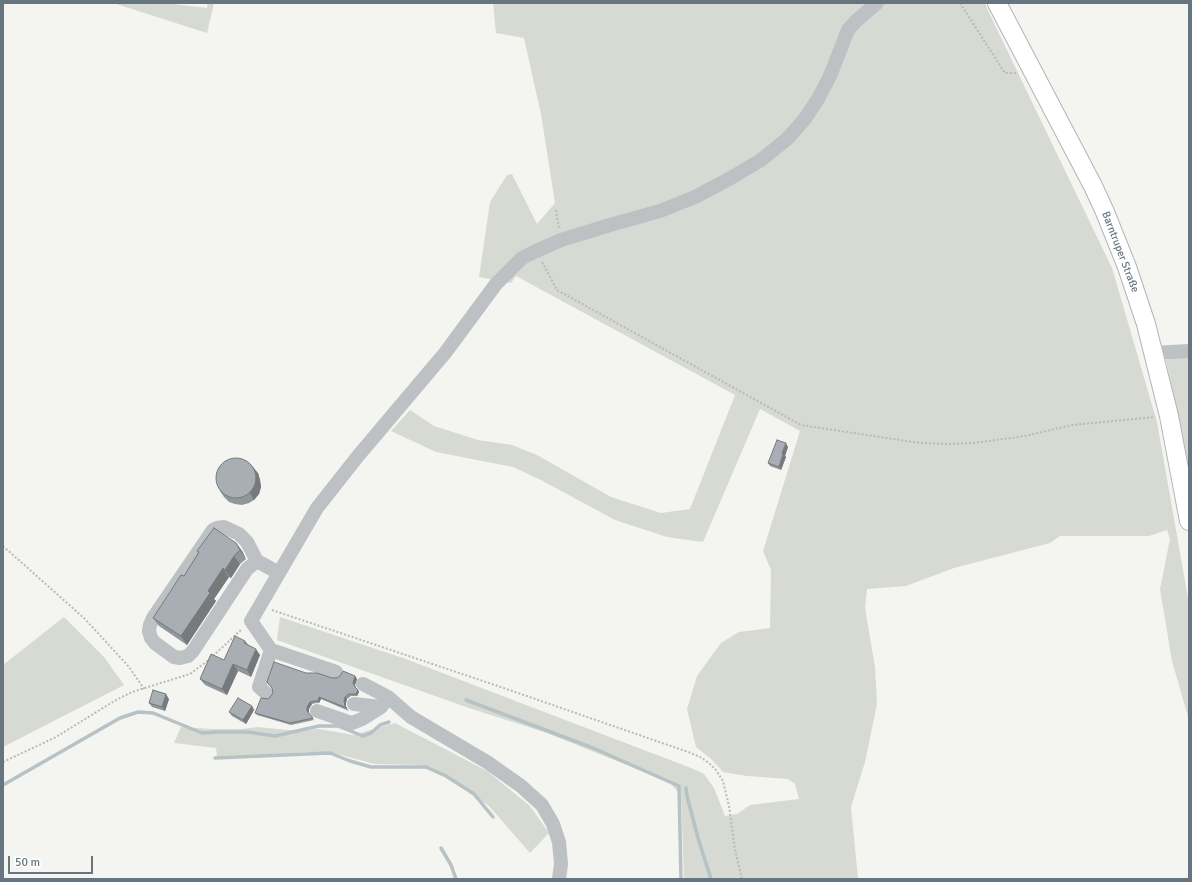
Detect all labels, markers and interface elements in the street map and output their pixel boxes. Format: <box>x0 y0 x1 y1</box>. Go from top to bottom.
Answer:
street label: Barntruper Straße <box>1098 210 1142 294</box>
scale bar <box>10 848 95 874</box>
text: 50 m <box>15 855 40 870</box>

